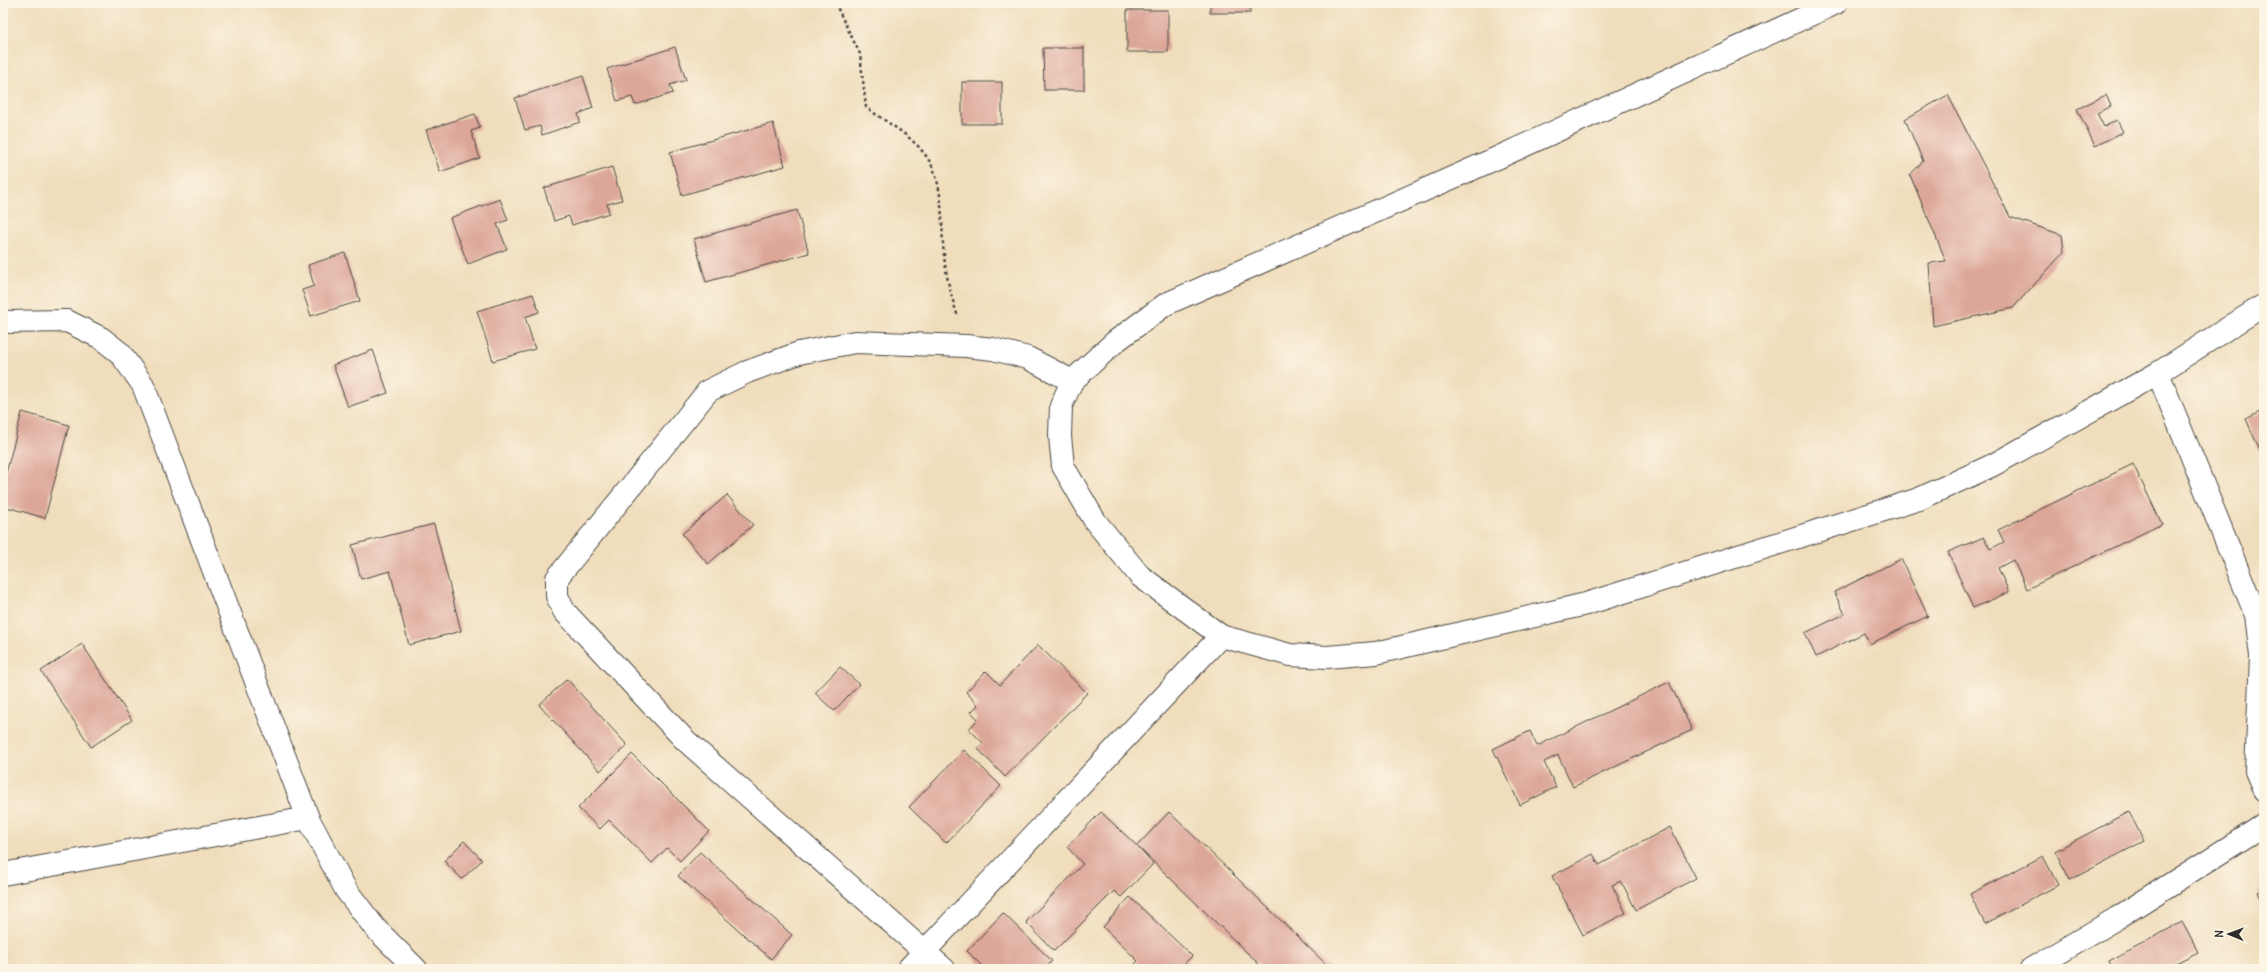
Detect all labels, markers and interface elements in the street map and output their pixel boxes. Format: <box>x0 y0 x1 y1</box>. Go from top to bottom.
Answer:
north arrow <box>2209 914 2249 954</box>
text: N <box>2212 930 2226 938</box>

